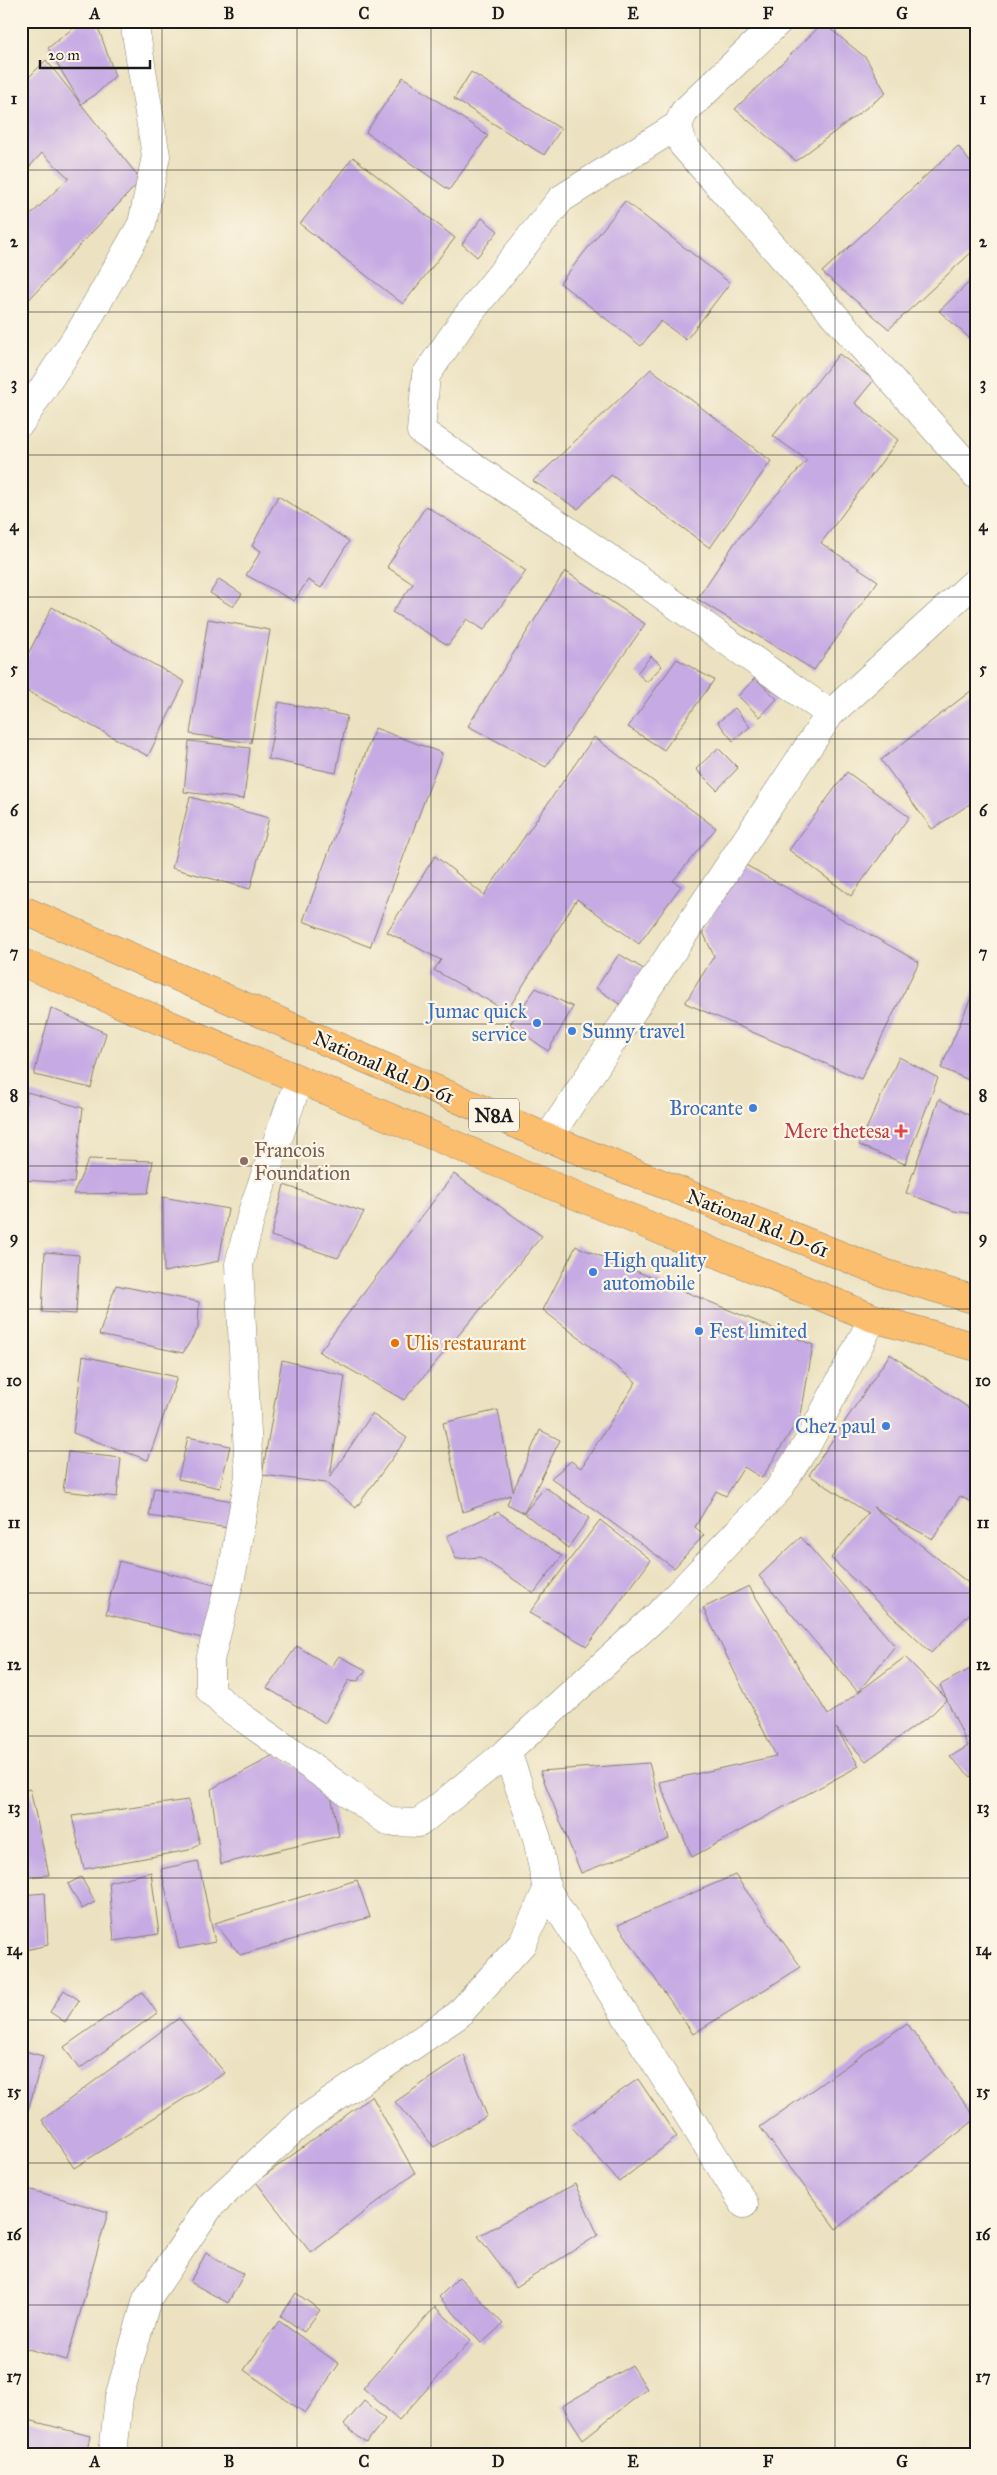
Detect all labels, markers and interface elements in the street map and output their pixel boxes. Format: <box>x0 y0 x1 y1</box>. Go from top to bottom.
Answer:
text: A <box>89 4 101 23</box>
text: B <box>224 4 234 23</box>
text: C <box>359 4 370 23</box>
text: D <box>492 4 505 23</box>
text: E <box>627 4 639 23</box>
text: F <box>763 4 774 23</box>
text: G <box>896 4 908 23</box>
scale bar <box>40 38 150 70</box>
text: 20 m <box>48 46 80 64</box>
text: 1 <box>11 89 18 108</box>
text: 1 <box>980 89 987 108</box>
text: 2 <box>10 232 19 251</box>
text: 2 <box>979 232 988 251</box>
text: 3 <box>11 374 17 394</box>
text: 3 <box>980 374 986 394</box>
text: 4 <box>10 516 20 536</box>
text: 4 <box>979 516 989 536</box>
text: 5 <box>10 659 18 678</box>
text: 5 <box>979 659 987 678</box>
text: 6 <box>10 801 19 820</box>
text: 6 <box>979 801 988 820</box>
text: 7 <box>10 943 19 962</box>
text: 7 <box>979 943 988 962</box>
place label: Jumac quick service <box>425 999 528 1046</box>
marker: Jumac quick service <box>531 1017 543 1029</box>
place label: Sunny travel <box>582 1019 686 1043</box>
street label: National Rd. D-61 <box>310 1025 458 1109</box>
marker: Sunny travel <box>566 1025 578 1037</box>
text: 8 <box>10 1086 18 1105</box>
text: 8 <box>979 1086 987 1105</box>
place label: Brocante <box>669 1096 743 1120</box>
road number: N8A <box>469 1098 519 1132</box>
marker: Brocante <box>747 1102 759 1114</box>
place label: Mere thetesa <box>784 1119 891 1143</box>
marker: Mere thetesa <box>894 1124 908 1138</box>
place label: Francois Foundation <box>254 1138 351 1185</box>
marker: Francois Foundation <box>238 1155 250 1167</box>
street label: National Rd. D-61 <box>683 1184 833 1262</box>
text: 9 <box>10 1228 18 1248</box>
text: 9 <box>979 1228 987 1248</box>
place label: High quality automobile <box>603 1248 707 1295</box>
marker: High quality automobile <box>587 1266 599 1278</box>
place label: Fest limited <box>709 1319 807 1343</box>
marker: Fest limited <box>693 1325 705 1337</box>
place label: Ulis restaurant <box>405 1331 526 1355</box>
marker: Ulis restaurant <box>389 1337 401 1349</box>
text: 10 <box>6 1371 22 1390</box>
text: 10 <box>975 1371 991 1390</box>
place label: Chez paul <box>795 1414 877 1438</box>
marker: Chez paul <box>880 1420 892 1432</box>
text: 11 <box>8 1513 21 1532</box>
text: 11 <box>977 1513 990 1532</box>
text: 12 <box>7 1655 22 1674</box>
text: 12 <box>976 1655 991 1674</box>
text: 13 <box>8 1798 20 1818</box>
text: 13 <box>977 1798 989 1818</box>
text: 14 <box>6 1940 23 1960</box>
text: 14 <box>975 1940 992 1960</box>
text: 15 <box>7 2082 21 2101</box>
text: 15 <box>976 2082 990 2101</box>
text: 16 <box>7 2225 22 2244</box>
text: 16 <box>976 2225 991 2244</box>
text: 17 <box>7 2367 22 2386</box>
text: 17 <box>976 2367 991 2386</box>
text: A <box>89 2452 101 2471</box>
text: B <box>224 2452 234 2471</box>
text: C <box>359 2452 370 2471</box>
text: D <box>492 2452 505 2471</box>
text: E <box>627 2452 639 2471</box>
text: F <box>763 2452 774 2471</box>
text: G <box>896 2452 908 2471</box>

